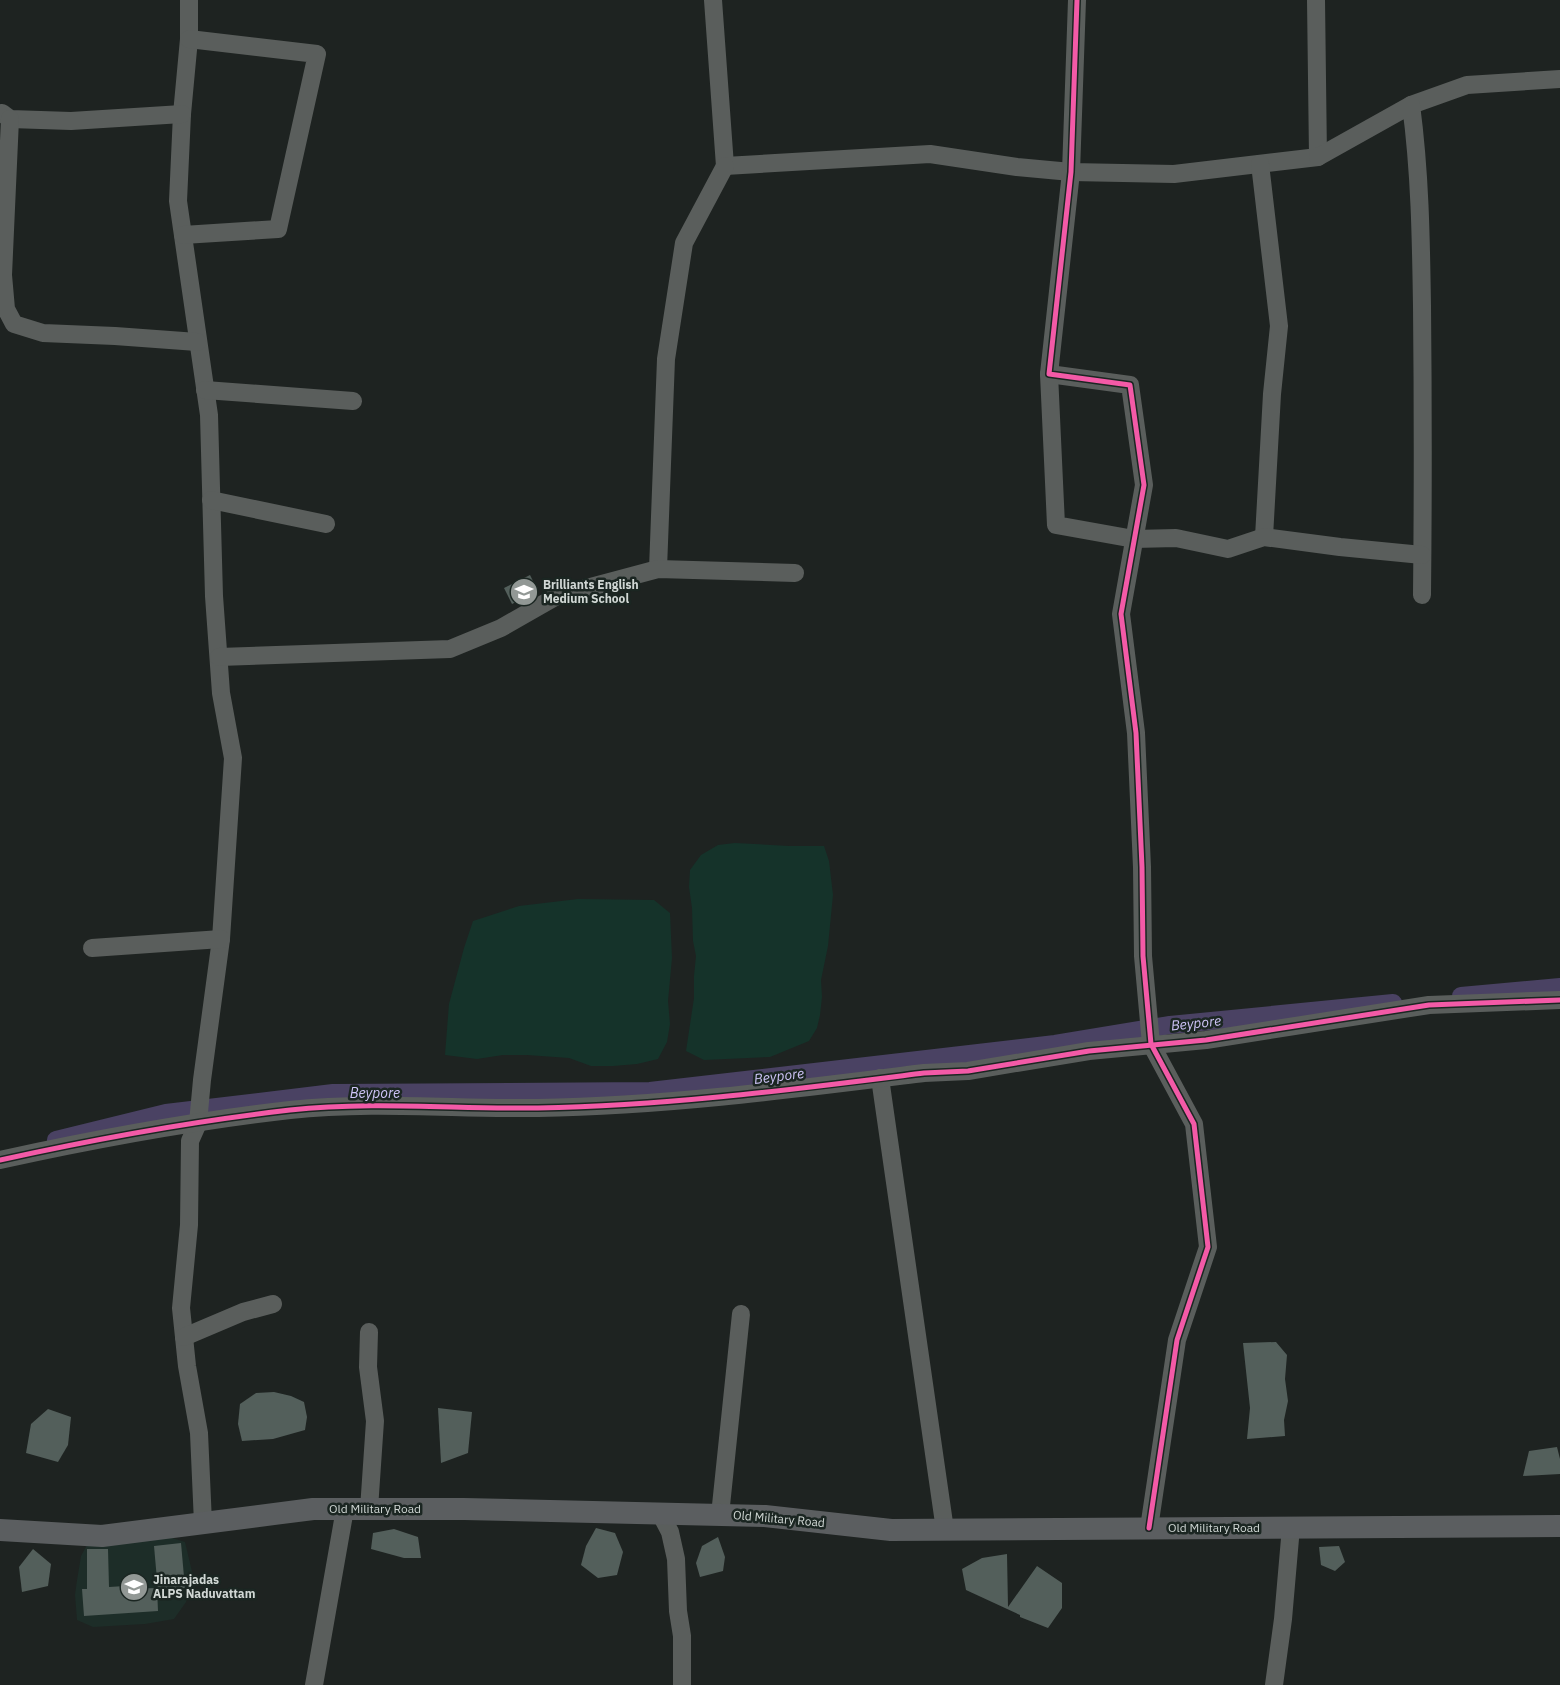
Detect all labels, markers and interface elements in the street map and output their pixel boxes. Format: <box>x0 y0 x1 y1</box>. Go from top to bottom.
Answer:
school or university icon: Brilliants English Medium School <box>509 577 539 607</box>
place label: Brilliants English Medium School <box>543 577 639 606</box>
water label: Beypore <box>1170 1011 1222 1035</box>
water label: Beypore <box>753 1064 805 1088</box>
water label: Beypore <box>350 1084 400 1102</box>
street label: Old Military Road <box>329 1501 421 1516</box>
street label: Old Military Road <box>733 1507 826 1530</box>
street label: Old Military Road <box>1168 1520 1260 1535</box>
school or university icon: Jinarajadas ALPS Naduvattam <box>119 1572 149 1602</box>
place label: Jinarajadas ALPS Naduvattam <box>153 1572 255 1601</box>

